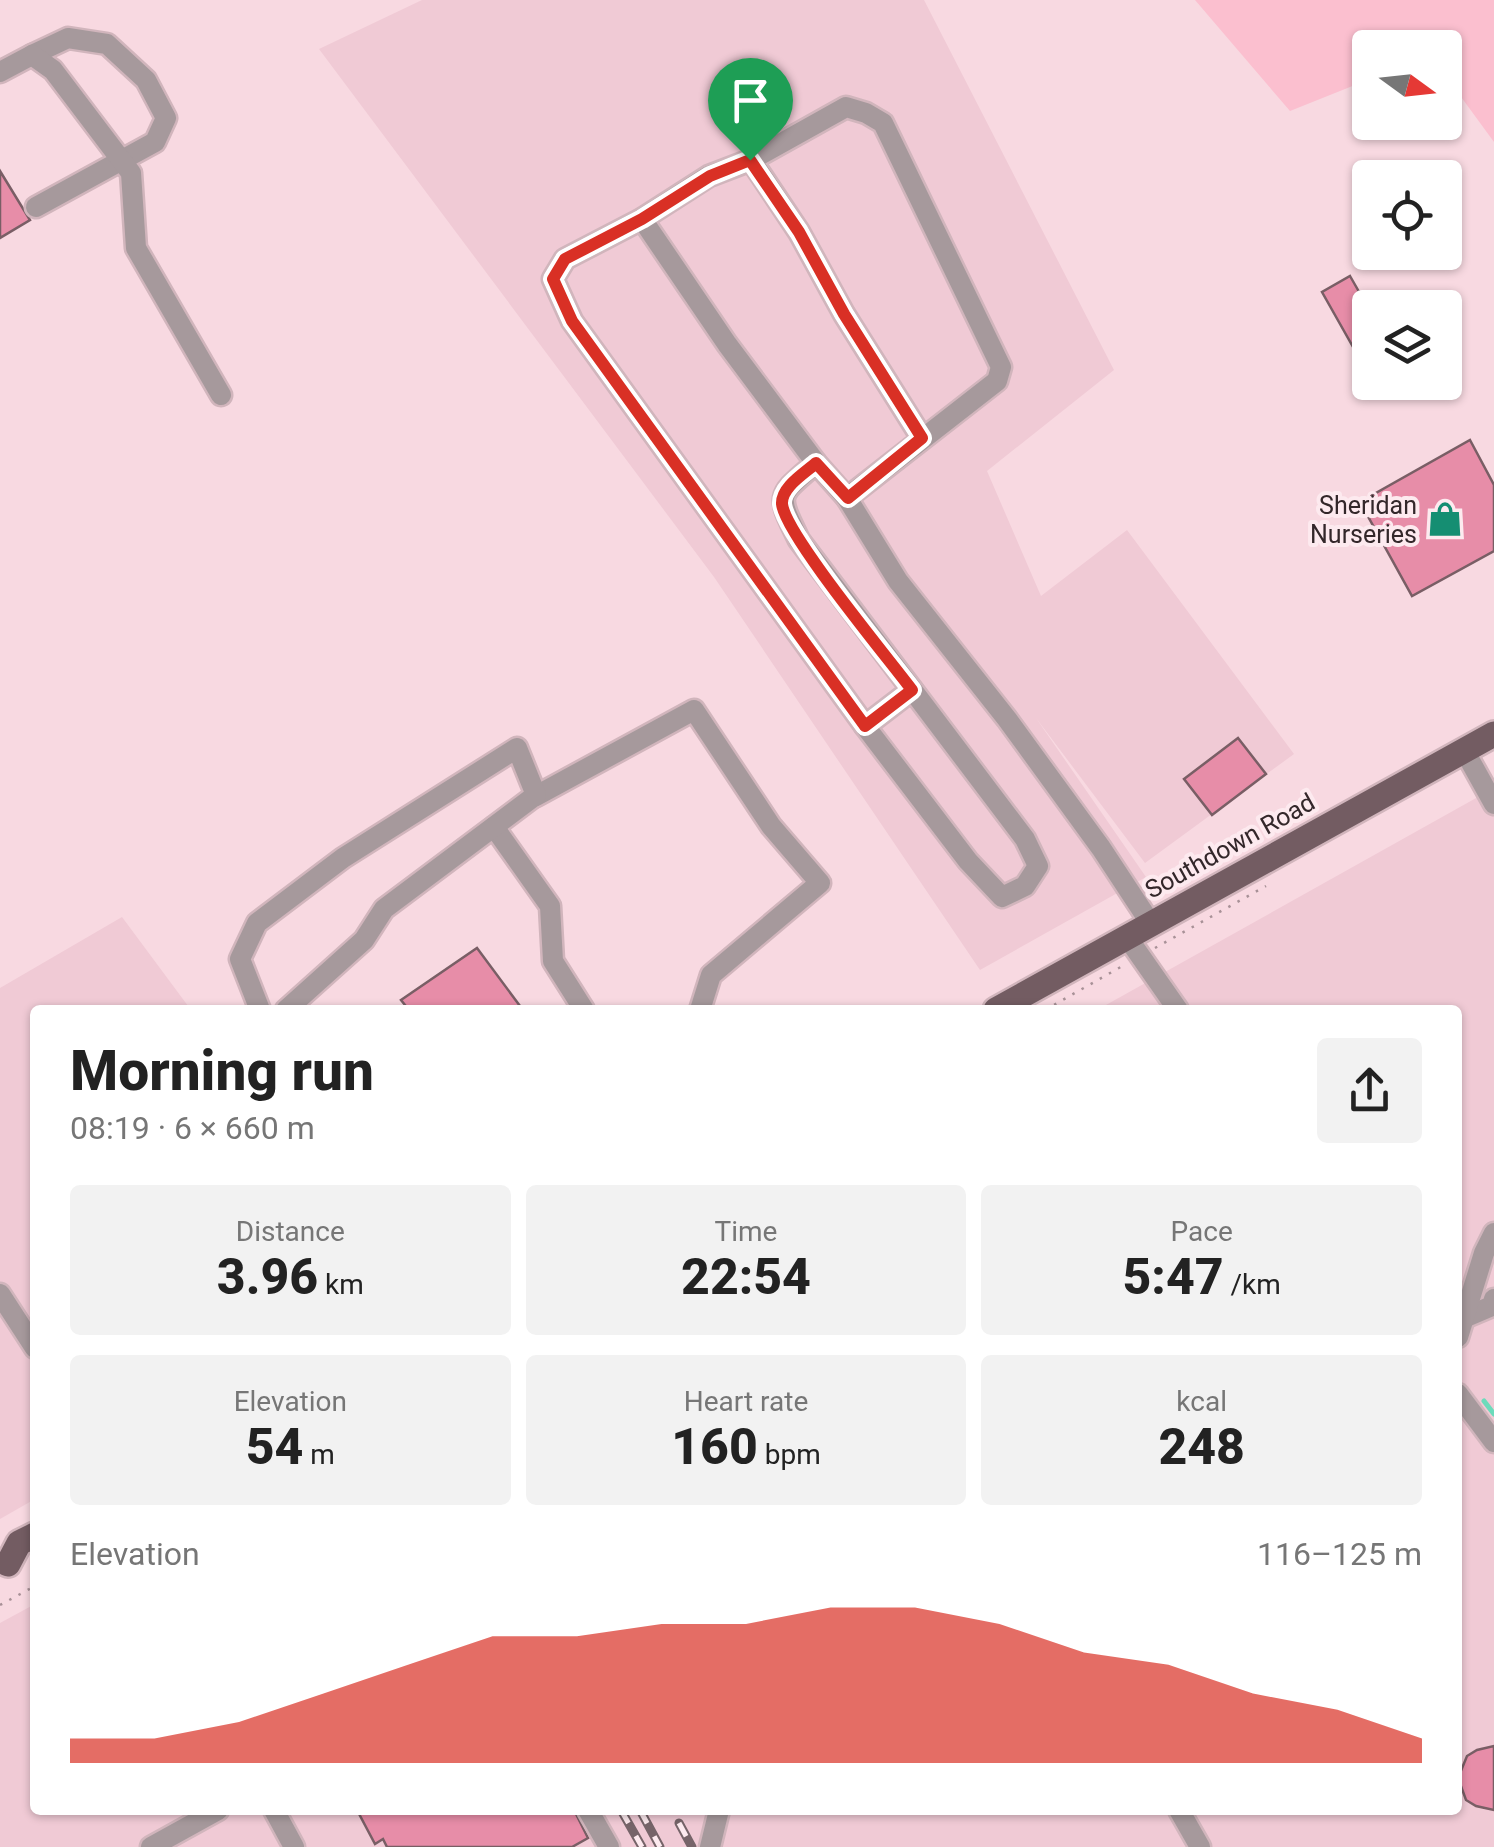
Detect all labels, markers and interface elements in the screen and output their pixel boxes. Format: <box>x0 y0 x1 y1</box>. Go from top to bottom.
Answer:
north arrow <box>1352 30 1462 140</box>
map controls <box>1352 30 1462 400</box>
pin <box>708 58 793 161</box>
icon: arrive <box>723 73 778 128</box>
button: locate <box>1352 160 1462 270</box>
button: layers <box>1352 290 1462 400</box>
place label: Sheridan Nurseries <box>1310 491 1417 549</box>
shop icon: Sheridan Nurseries <box>1426 500 1464 538</box>
street label: Southdown Road <box>1140 787 1320 905</box>
button: share <box>1317 1038 1422 1143</box>
text: Morning run <box>70 1039 374 1103</box>
text: 08:19 · 6 × 660 m <box>70 1109 315 1147</box>
text: Distance <box>236 1215 345 1248</box>
text: Time <box>715 1215 777 1248</box>
text: Pace <box>1171 1215 1233 1248</box>
text: 3.96 <box>217 1248 318 1306</box>
text: 22:54 <box>681 1248 811 1306</box>
text: 5:47 <box>1123 1248 1224 1306</box>
text: km <box>318 1268 364 1301</box>
text: /km <box>1224 1268 1281 1301</box>
text: Elevation <box>234 1385 347 1418</box>
text: Heart rate <box>684 1385 808 1418</box>
text: kcal <box>1176 1385 1227 1418</box>
text: 54 <box>246 1418 303 1476</box>
text: 160 <box>671 1418 758 1476</box>
text: 248 <box>1158 1418 1245 1476</box>
text: m <box>303 1438 335 1471</box>
text: bpm <box>758 1438 821 1471</box>
text: Elevation <box>70 1535 200 1573</box>
text: 116–125 m <box>1257 1535 1422 1573</box>

